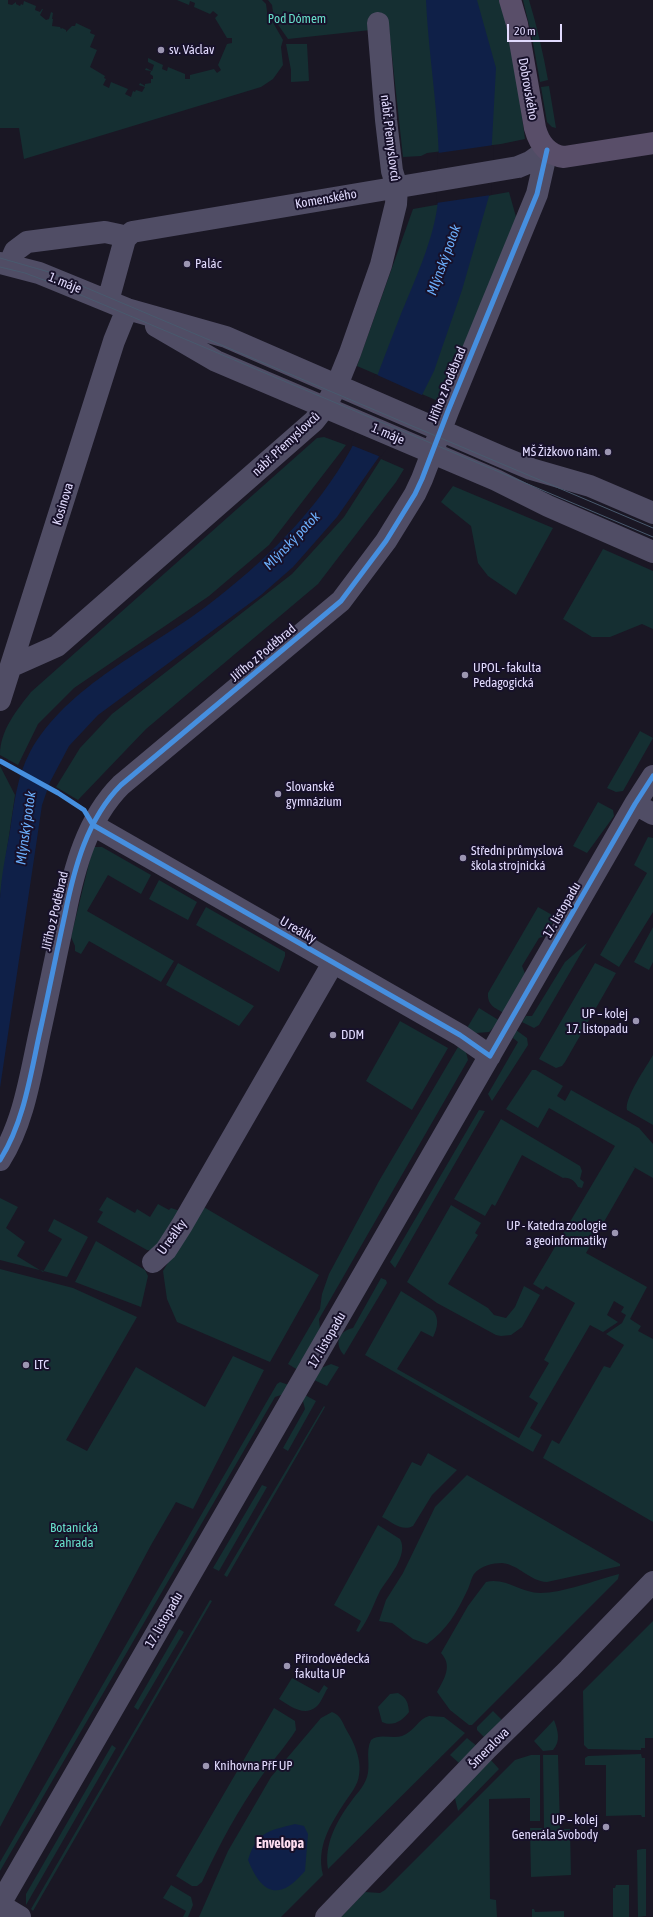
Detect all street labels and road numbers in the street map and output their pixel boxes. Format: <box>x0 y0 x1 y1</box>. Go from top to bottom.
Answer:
street label: Dobrovského <box>515 57 541 121</box>
street label: nábř. Přemyslovců <box>377 94 403 182</box>
street label: Komenského <box>294 186 358 212</box>
street label: 1. máje <box>46 269 84 297</box>
street label: Jiřího z Poděbrad <box>425 345 469 425</box>
street label: nábř. Přemyslovců <box>249 409 323 479</box>
street label: 1. máje <box>369 420 407 448</box>
street label: Kosinova <box>49 481 77 527</box>
street label: Jiřího z Poděbrad <box>227 621 299 685</box>
street label: Jiřího z Poděbrad <box>38 870 72 952</box>
street label: 17. listopadu <box>540 879 584 941</box>
street label: U reálky <box>277 913 319 947</box>
street label: U reálky <box>154 1216 190 1258</box>
street label: 17. listopadu <box>305 1309 349 1371</box>
street label: 17. listopadu <box>142 1589 186 1651</box>
street label: Šmeralova <box>465 1724 513 1772</box>

